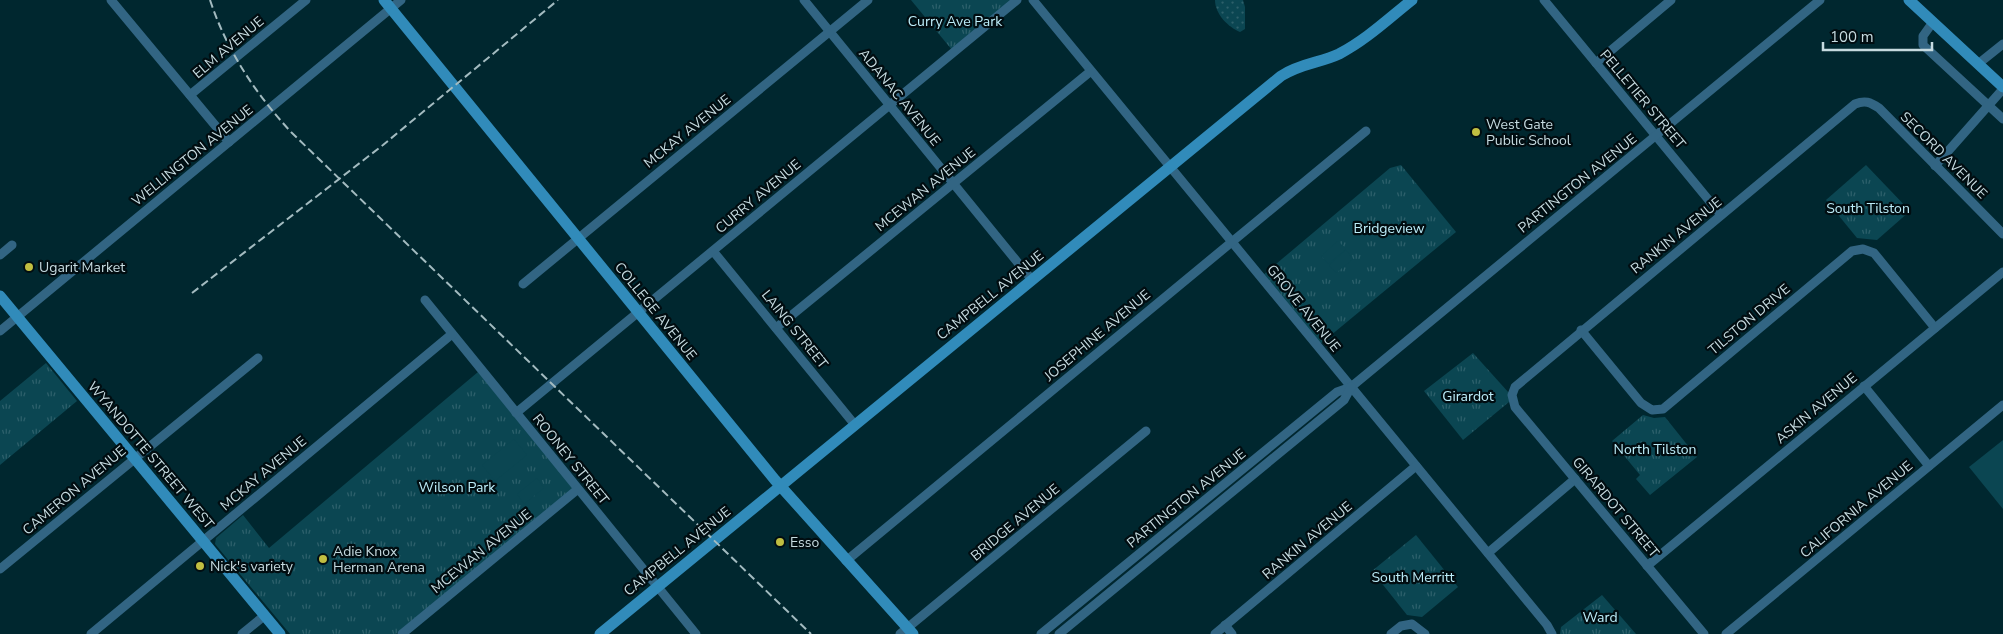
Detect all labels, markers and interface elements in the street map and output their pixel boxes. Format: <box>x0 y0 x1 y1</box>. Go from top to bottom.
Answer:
street label: ELM AVENUE <box>189 12 268 83</box>
park label: Curry Ave Park <box>908 12 1003 31</box>
scale bar <box>1823 20 1932 52</box>
text: 100 m <box>1830 27 1874 47</box>
street label: ADANAC AVENUE <box>854 45 945 150</box>
street label: PELLETIER STREET <box>1595 46 1690 153</box>
street label: MCKAY AVENUE <box>640 90 735 172</box>
street label: WELLINGTON AVENUE <box>128 100 257 210</box>
street label: SECORD AVENUE <box>1896 108 1991 203</box>
place label: West Gate Public School <box>1486 115 1572 150</box>
marker: West Gate Public School <box>1470 126 1482 138</box>
street label: PARTINGTON AVENUE <box>1514 129 1641 237</box>
street label: MCEWAN AVENUE <box>871 143 980 236</box>
street label: CURRY AVENUE <box>712 155 805 238</box>
street label: RANKIN AVENUE <box>1627 193 1726 278</box>
park label: South Tilston <box>1826 199 1910 218</box>
park label: Bridgeview <box>1353 219 1425 238</box>
street label: CAMPBELL AVENUE <box>933 246 1048 344</box>
place label: Ugarit Market <box>39 258 125 277</box>
street label: COLLEGE AVENUE <box>610 258 701 364</box>
marker: Ugarit Market <box>23 261 35 273</box>
street label: GROVE AVENUE <box>1262 261 1345 356</box>
street label: TILSTON DRIVE <box>1704 280 1794 359</box>
street label: JOSEPHINE AVENUE <box>1039 285 1154 386</box>
street label: LAING STREET <box>757 286 833 373</box>
street label: ASKIN AVENUE <box>1772 369 1861 448</box>
street label: WYANDOTTE STREET WEST <box>83 377 218 534</box>
park label: Girardot <box>1442 387 1494 406</box>
street label: ROONEY STREET <box>528 410 614 509</box>
street label: MCKAY AVENUE <box>216 432 310 515</box>
park label: North Tilston <box>1614 440 1696 459</box>
street label: CAMERON AVENUE <box>19 441 130 539</box>
street label: PARTINGTON AVENUE <box>1123 444 1250 552</box>
street label: GIRARDOT STREET <box>1568 453 1664 562</box>
street label: CALIFORNIA AVENUE <box>1796 457 1917 562</box>
park label: Wilson Park <box>419 478 496 497</box>
street label: BRIDGE AVENUE <box>967 480 1064 565</box>
street label: RANKIN AVENUE <box>1258 497 1356 584</box>
street label: CAMPBELL AVENUE <box>620 502 735 600</box>
street label: MCEWAN AVENUE <box>427 505 536 598</box>
place label: Esso <box>790 533 820 552</box>
marker: Esso <box>774 536 786 548</box>
place label: Adie Knox Herman Arena <box>333 542 425 577</box>
marker: Adie Knox Herman Arena <box>317 553 329 565</box>
place label: Nick's variety <box>210 557 294 576</box>
marker: Nick's variety <box>194 560 206 572</box>
park label: South Merritt <box>1371 568 1455 587</box>
park label: Ward <box>1582 608 1618 627</box>

